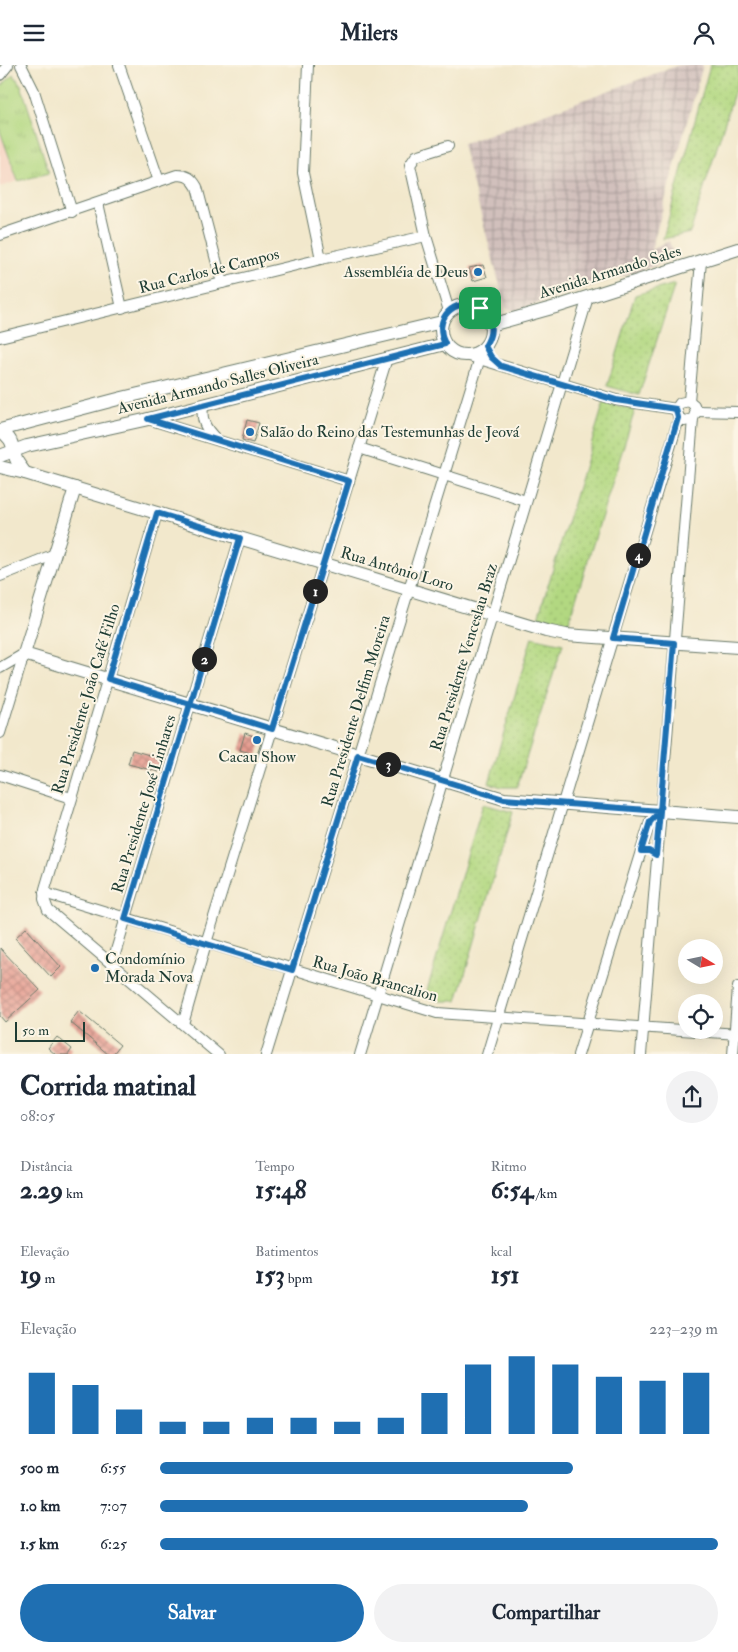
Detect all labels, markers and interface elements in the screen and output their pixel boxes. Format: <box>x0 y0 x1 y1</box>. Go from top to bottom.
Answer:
icon: menu <box>20 19 48 47</box>
text: Milers <box>340 19 398 47</box>
icon: person <box>690 19 718 47</box>
street label: Avenida Armando Sales <box>536 241 683 303</box>
street label: Rua Carlos de Campos <box>137 244 282 299</box>
place label: Assembléia de Deus <box>343 262 468 282</box>
marker: Assembléia de Deus <box>472 266 484 278</box>
pin <box>459 287 501 329</box>
icon: arrive <box>466 294 494 322</box>
street label: Avenida Armando Salles Oliveira <box>114 349 321 419</box>
place label: Salão do Reino das Testemunhas de Jeová <box>260 422 520 443</box>
marker: Salão do Reino das Testemunhas de Jeová <box>244 426 256 438</box>
street label: Rua Antônio Loro <box>338 542 456 596</box>
pin: 4 <box>626 543 650 567</box>
text: 4 <box>635 547 642 564</box>
street label: Rua Presidente Venceslau Braz <box>426 560 502 753</box>
pin: 1 <box>302 579 328 603</box>
text: 1 <box>313 583 318 600</box>
street label: Rua Presidente João Café Filho <box>47 601 126 797</box>
street label: Rua Presidente Delfim Moreira <box>317 612 395 809</box>
pin: 2 <box>192 647 216 671</box>
text: 2 <box>201 651 208 668</box>
street label: Rua Presidente José Linhares <box>107 712 182 896</box>
marker: Cacau Show <box>251 734 263 746</box>
place label: Cacau Show <box>218 747 297 767</box>
pin: 3 <box>376 751 400 777</box>
text: 3 <box>386 756 391 773</box>
north arrow <box>678 939 722 984</box>
map controls <box>678 939 723 1039</box>
place label: Condomínio Morada Nova <box>105 949 194 987</box>
street label: Rua João Brancalion <box>310 952 440 1007</box>
marker: Condomínio Morada Nova <box>89 962 101 974</box>
button: locate <box>678 994 723 1039</box>
scale bar <box>15 1019 85 1043</box>
text: 50 m <box>22 1022 49 1039</box>
text: Corrida matinal <box>20 1069 196 1104</box>
button: share <box>666 1071 718 1123</box>
text: 08:05 <box>20 1106 55 1126</box>
text: Distância <box>20 1158 73 1175</box>
text: Tempo <box>255 1158 294 1175</box>
text: Ritmo <box>491 1158 526 1175</box>
text: 2.29 <box>20 1175 63 1206</box>
text: 15:48 <box>255 1175 307 1206</box>
text: 6:54 <box>491 1175 533 1206</box>
text: km <box>63 1185 83 1202</box>
text: /km <box>533 1185 557 1202</box>
text: Elevação <box>20 1243 69 1260</box>
text: Batimentos <box>255 1243 318 1260</box>
text: kcal <box>491 1243 512 1260</box>
text: 19 <box>20 1260 42 1291</box>
text: 153 <box>255 1260 285 1291</box>
text: 151 <box>491 1260 519 1291</box>
text: m <box>42 1270 55 1287</box>
text: bpm <box>285 1270 313 1287</box>
text: Elevação <box>20 1319 76 1339</box>
text: 223–239 m <box>649 1319 718 1339</box>
text: 500 m <box>20 1458 59 1478</box>
text: 6:55 <box>100 1458 126 1478</box>
text: 1.0 km <box>20 1496 60 1516</box>
text: 7:07 <box>100 1496 127 1516</box>
text: 1.5 km <box>20 1534 59 1554</box>
text: 6:25 <box>100 1534 127 1554</box>
button: Salvar <box>20 1584 364 1642</box>
button: Compartilhar <box>374 1584 718 1642</box>

